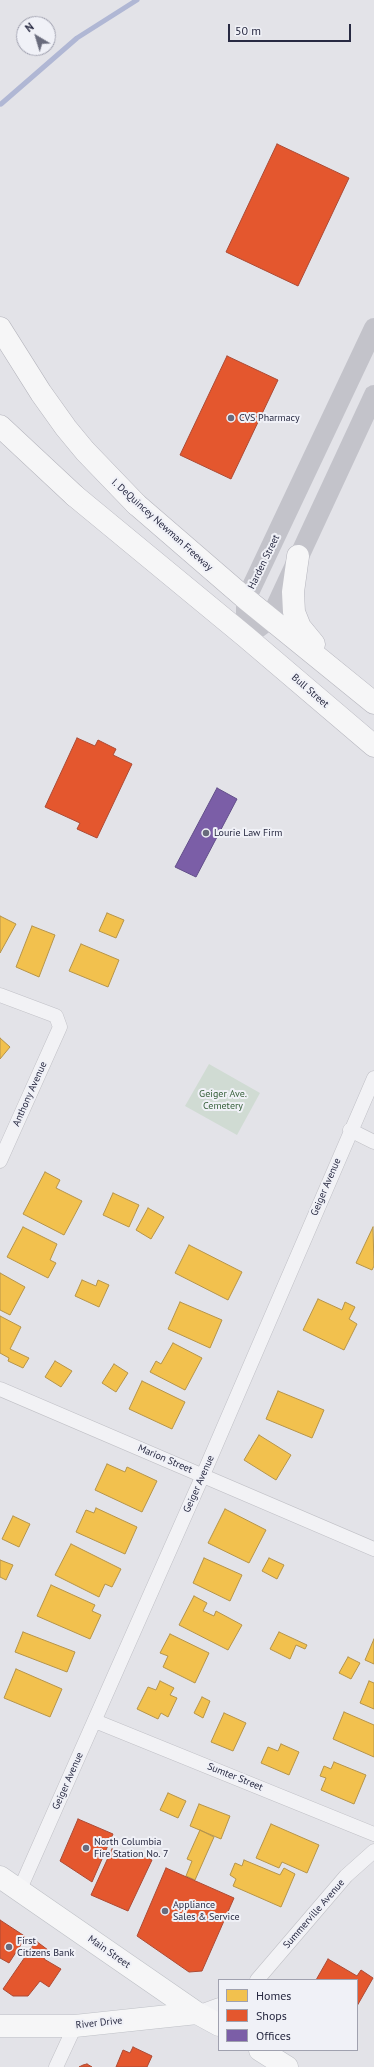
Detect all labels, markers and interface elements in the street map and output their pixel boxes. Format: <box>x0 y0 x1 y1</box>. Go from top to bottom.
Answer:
north arrow <box>16 16 56 56</box>
scale bar <box>230 16 353 42</box>
text: N <box>22 20 36 35</box>
text: 50 m <box>235 23 261 38</box>
place label: CVS Pharmacy <box>239 412 300 424</box>
marker: CVS Pharmacy <box>226 413 236 423</box>
street label: I. DeQuincey Newman Freeway <box>109 476 215 574</box>
street label: Harden Street <box>246 533 282 591</box>
street label: Bull Street <box>289 672 331 710</box>
place label: Lourie Law Firm <box>214 827 282 839</box>
marker: Lourie Law Firm <box>201 828 211 838</box>
street label: Anthony Avenue <box>10 1060 50 1128</box>
park label: Geiger Ave. Cemetery <box>199 1088 247 1112</box>
street label: Geiger Avenue <box>308 1156 344 1218</box>
street label: Marion Street <box>136 1442 194 1476</box>
street label: Geiger Avenue <box>181 1453 217 1515</box>
street label: Geiger Avenue <box>50 1750 86 1812</box>
street label: Sumter Street <box>205 1760 265 1794</box>
place label: North Columbia Fire Station No. 7 <box>94 1836 168 1860</box>
marker: North Columbia Fire Station No. 7 <box>81 1843 91 1853</box>
street label: Summerville Avenue <box>281 1877 347 1951</box>
place label: Appliance Sales & Service <box>173 1899 240 1922</box>
marker: Appliance Sales & Service <box>160 1906 170 1916</box>
street label: Main Street <box>85 1933 133 1971</box>
place label: First Citizens Bank <box>17 1935 74 1958</box>
marker: First Citizens Bank <box>4 1942 14 1952</box>
legend <box>218 1979 358 2051</box>
text: Homes <box>256 1988 291 2003</box>
text: Shops <box>256 2008 287 2023</box>
street label: River Drive <box>75 2015 123 2031</box>
text: Offices <box>256 2028 291 2043</box>

